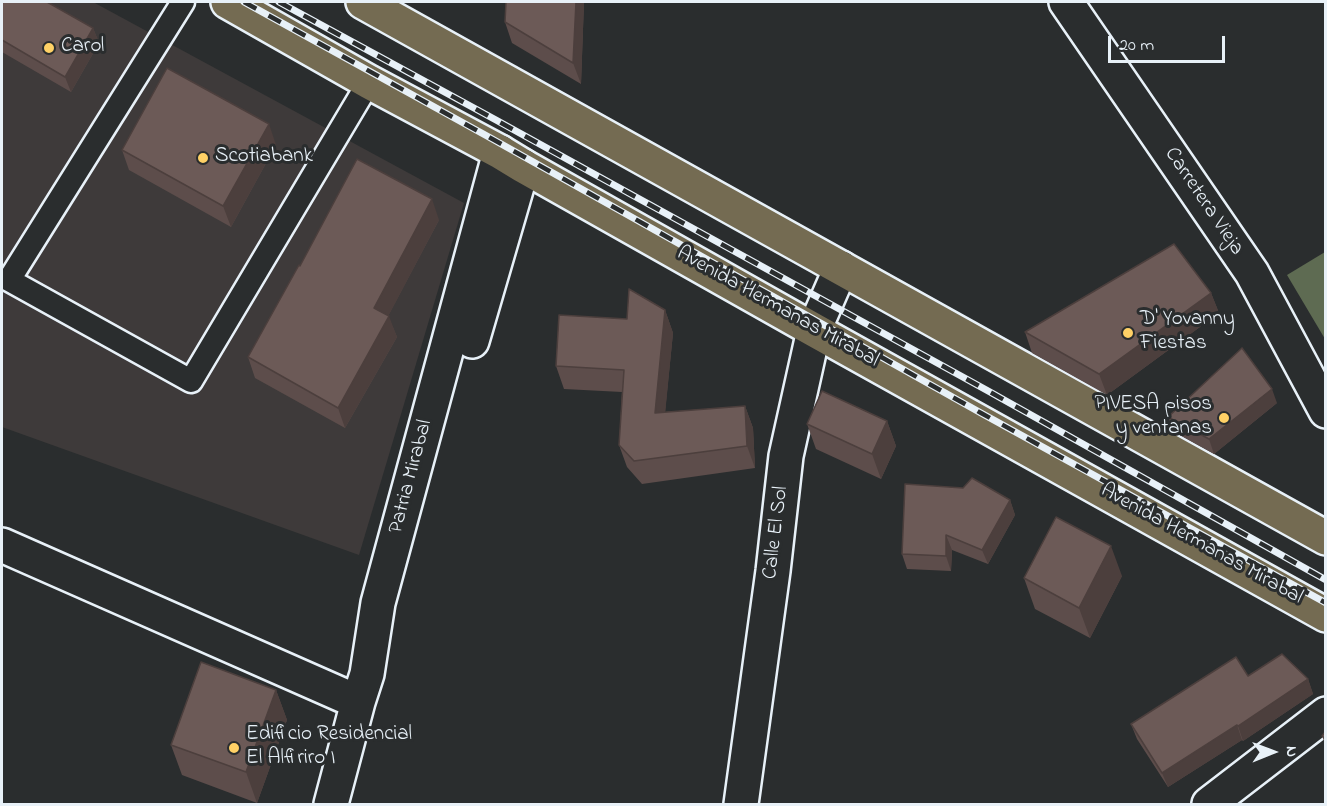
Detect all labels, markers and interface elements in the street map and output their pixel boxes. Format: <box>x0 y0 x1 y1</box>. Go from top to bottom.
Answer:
scale bar <box>1111 24 1228 62</box>
text: 20 m <box>1119 33 1154 59</box>
place label: Carol <box>61 35 104 61</box>
marker: Carol <box>42 41 56 55</box>
street label: Carretera Vieja <box>1158 143 1248 261</box>
place label: Scotiabank <box>215 145 313 171</box>
marker: Scotiabank <box>196 151 210 165</box>
street label: Avenida Hermanas Mirabal <box>671 242 883 374</box>
place label: D' Yovanny Fiestas <box>1140 308 1235 358</box>
marker: D' Yovanny Fiestas <box>1121 326 1135 340</box>
place label: PIVESA pisos y ventanas <box>1094 393 1212 443</box>
marker: PIVESA pisos y ventanas <box>1217 411 1231 425</box>
street label: Patria Mirabal <box>385 417 439 537</box>
street label: Avenida Hermanas Mirabal <box>1095 479 1307 611</box>
street label: Calle El Sol <box>759 485 795 581</box>
north arrow <box>1243 722 1303 782</box>
place label: Edificio Residencial El Alfiriro I <box>246 723 412 773</box>
marker: Edificio Residencial El Alfiriro I <box>227 741 241 755</box>
text: N <box>1279 746 1303 757</box>

